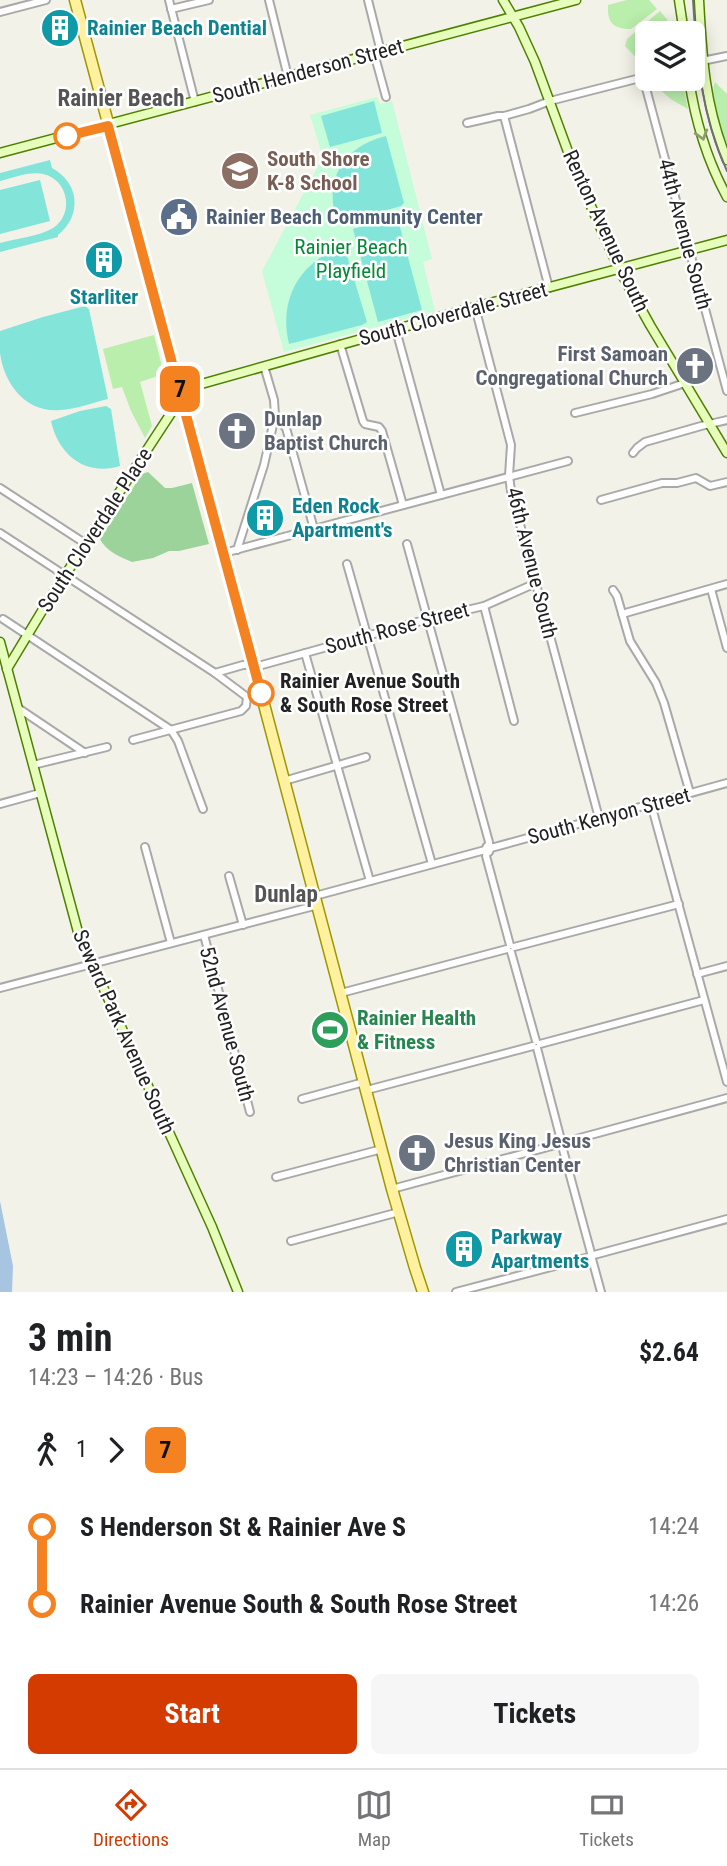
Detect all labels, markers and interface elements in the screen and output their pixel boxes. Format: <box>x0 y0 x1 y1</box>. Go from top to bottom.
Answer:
building icon: Rainier Beach Dential <box>39 7 81 49</box>
place label: Rainier Beach Dential <box>87 16 267 40</box>
map controls <box>635 21 705 91</box>
button: layers <box>635 21 705 91</box>
street label: South Henderson Street <box>210 34 406 108</box>
district label: Rainier Beach <box>57 85 185 112</box>
unlabelled marker <box>54 123 80 149</box>
one-way arrow <box>693 129 708 141</box>
street label: Renton Avenue South <box>558 146 654 316</box>
place label: South Shore K-8 School <box>267 147 370 195</box>
school or university icon: South Shore K-8 School <box>219 150 261 192</box>
street label: 44th Avenue South <box>653 156 717 312</box>
public building icon: Rainier Beach Community Center <box>158 196 200 238</box>
place label: Rainier Beach Community Center <box>206 205 483 229</box>
park label: Rainier Beach Playfield <box>294 235 408 283</box>
building icon: Starliter <box>83 239 125 281</box>
street label: South Cloverdale Street <box>356 277 550 351</box>
place label: Starliter <box>70 285 138 309</box>
place label: First Samoan Congregational Church <box>475 342 668 390</box>
church icon: First Samoan Congregational Church <box>674 345 716 387</box>
line badge: 7 <box>157 366 203 412</box>
text: 7 <box>174 375 186 403</box>
place label: Dunlap Baptist Church <box>264 407 388 455</box>
church icon: Dunlap Baptist Church <box>216 410 258 452</box>
street label: South Cloverdale Place <box>33 443 157 617</box>
street label: 46th Avenue South <box>502 485 562 641</box>
place label: Eden Rock Apartment's <box>292 494 393 542</box>
building icon: Eden Rock Apartment's <box>244 497 286 539</box>
street label: South Rose Street <box>322 597 472 659</box>
place label: Rainier Avenue South & South Rose Street <box>280 669 460 717</box>
marker: Rainier Avenue South & South Rose Street <box>248 680 274 706</box>
street label: South Kenyon Street <box>525 783 693 849</box>
district label: Dunlap <box>254 881 318 908</box>
street label: Seward Park Avenue South <box>68 926 180 1138</box>
street label: 52nd Avenue South <box>195 944 259 1104</box>
place label: Rainier Health & Fitness <box>357 1006 476 1054</box>
sports icon: Rainier Health & Fitness <box>309 1009 351 1051</box>
place label: Jesus King Jesus Christian Center <box>444 1129 591 1177</box>
church icon: Jesus King Jesus Christian Center <box>396 1132 438 1174</box>
place label: Parkway Apartments <box>491 1225 589 1273</box>
building icon: Parkway Apartments <box>443 1228 485 1270</box>
text: 3 min <box>28 1316 112 1360</box>
text: $2.64 <box>639 1337 699 1367</box>
text: 14:23 – 14:26 · Bus <box>28 1364 204 1391</box>
icon: walk <box>28 1431 66 1469</box>
icon: forward <box>97 1431 135 1469</box>
text: 1 <box>76 1436 87 1463</box>
text: 7 <box>159 1436 172 1464</box>
text: S Henderson St & Rainier Ave S <box>80 1512 406 1542</box>
text: 14:24 <box>648 1513 699 1540</box>
text: Rainier Avenue South & South Rose Street <box>80 1589 517 1619</box>
text: 14:26 <box>648 1590 699 1617</box>
button: Start <box>28 1674 357 1754</box>
button: Tickets <box>371 1674 699 1754</box>
tab: Directions <box>93 1786 169 1851</box>
tab: Map <box>355 1786 393 1851</box>
tab: Tickets <box>579 1786 634 1851</box>

